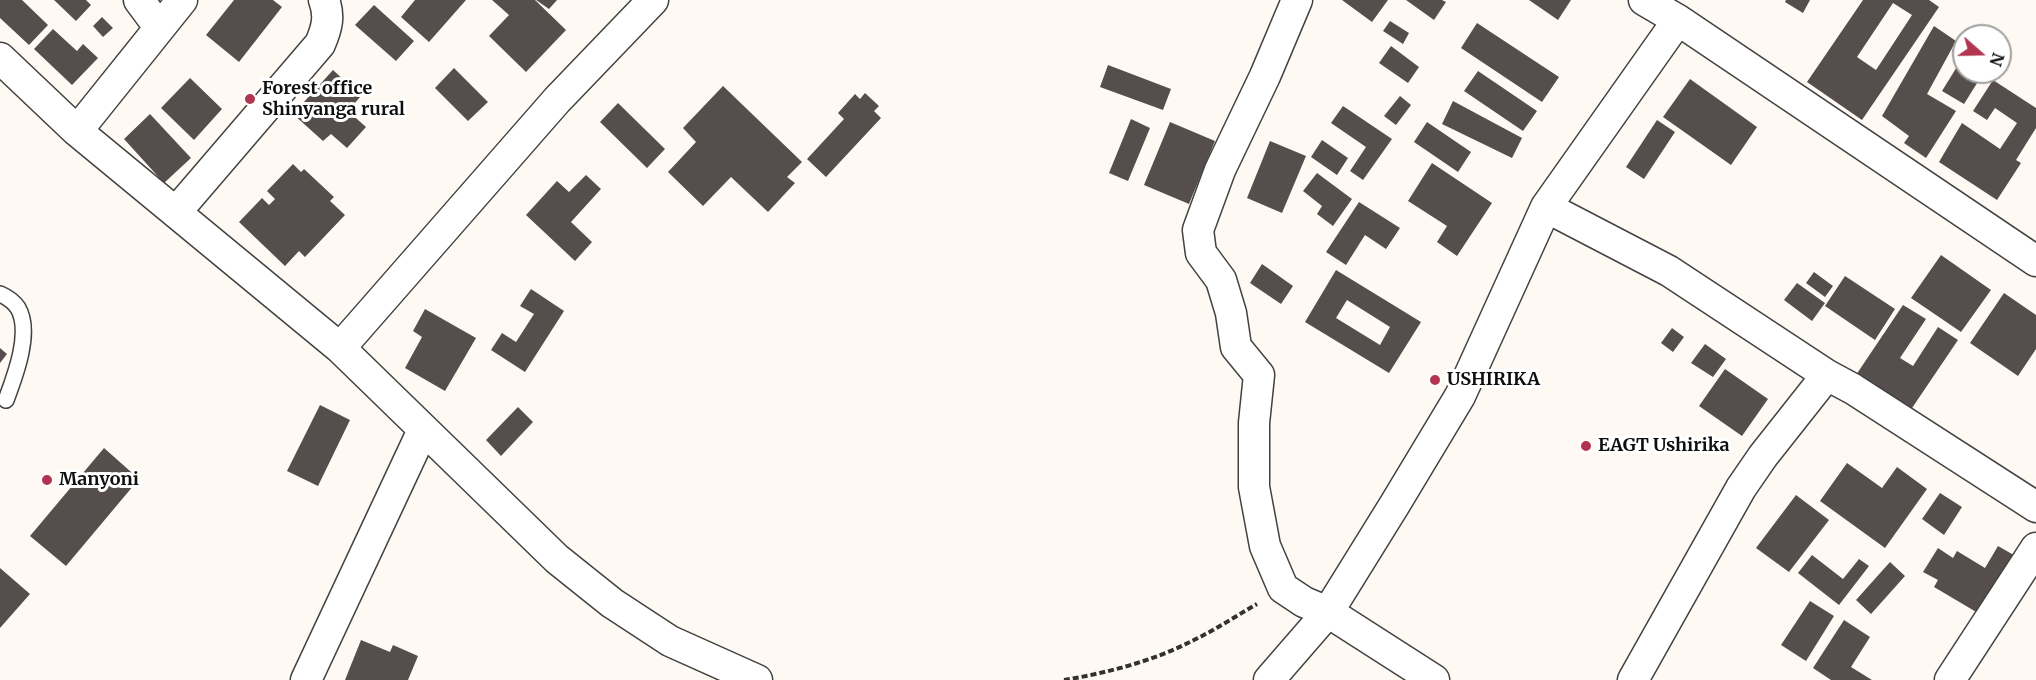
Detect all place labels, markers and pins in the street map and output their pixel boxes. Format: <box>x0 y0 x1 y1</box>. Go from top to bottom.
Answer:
place label: Forest office Shinyanga rural <box>262 78 405 121</box>
marker: Forest office Shinyanga rural <box>243 92 257 106</box>
place label: USHIRIKA <box>1447 369 1540 391</box>
marker: USHIRIKA <box>1428 373 1442 387</box>
place label: EAGT Ushirika <box>1598 435 1729 457</box>
marker: EAGT Ushirika <box>1579 439 1593 453</box>
place label: Manyoni <box>59 469 139 491</box>
marker: Manyoni <box>40 473 54 487</box>

